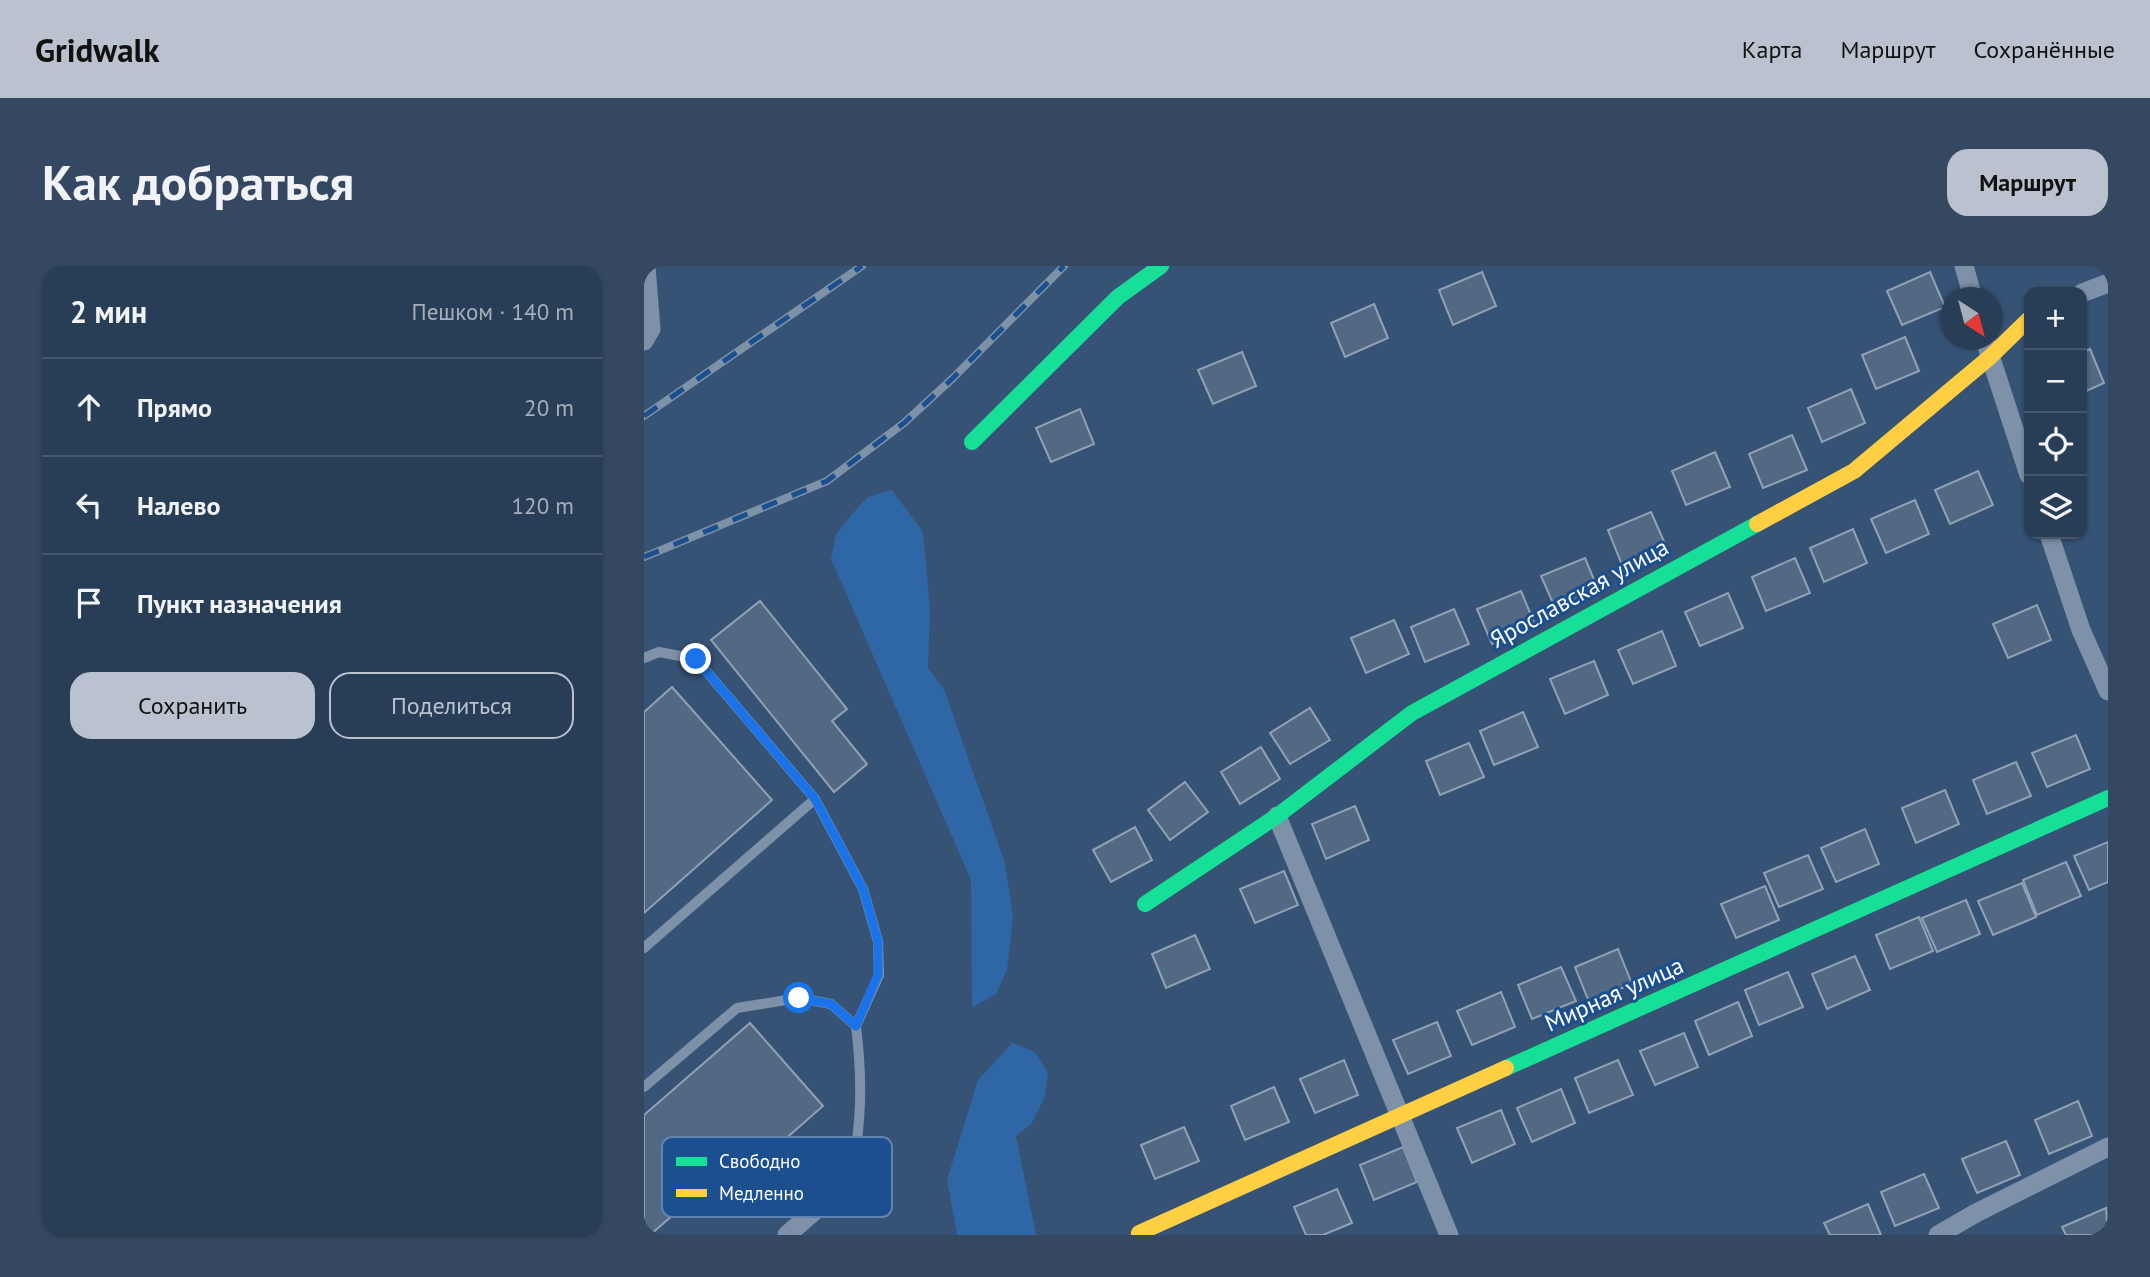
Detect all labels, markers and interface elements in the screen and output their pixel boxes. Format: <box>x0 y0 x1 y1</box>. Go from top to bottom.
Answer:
text: Gridwalk <box>35 28 159 71</box>
text: Карта <box>1742 34 1802 65</box>
text: Маршрут <box>1840 34 1935 65</box>
text: Сохранённые <box>1973 34 2115 65</box>
button: Маршрут <box>1947 149 2108 216</box>
text: Как добраться <box>42 150 354 214</box>
north arrow <box>1940 287 2003 350</box>
map controls <box>2024 287 2087 539</box>
button: + <box>2024 287 2087 350</box>
text: 2 мин <box>70 292 147 331</box>
text: Пешком · 140 m <box>411 297 574 326</box>
button: − <box>2024 350 2087 413</box>
icon: ahead <box>70 388 108 426</box>
text: Прямо <box>137 391 212 424</box>
text: 20 m <box>524 393 574 422</box>
button: locate <box>2024 413 2087 476</box>
button: layers <box>2024 476 2087 539</box>
icon: left <box>70 486 108 524</box>
text: Налево <box>137 489 221 522</box>
text: 120 m <box>512 491 574 520</box>
street label: Ярославская улица <box>1484 531 1674 655</box>
icon: arrive <box>70 584 108 622</box>
text: Пункт назначения <box>137 587 342 620</box>
route end <box>680 643 711 674</box>
button: Сохранить <box>70 672 315 739</box>
button: Поделиться <box>329 672 574 739</box>
street label: Мирная улица <box>1540 950 1688 1038</box>
route start <box>783 982 814 1013</box>
legend <box>662 1137 892 1217</box>
text: Свободно <box>719 1149 801 1173</box>
text: Медленно <box>719 1181 804 1205</box>

